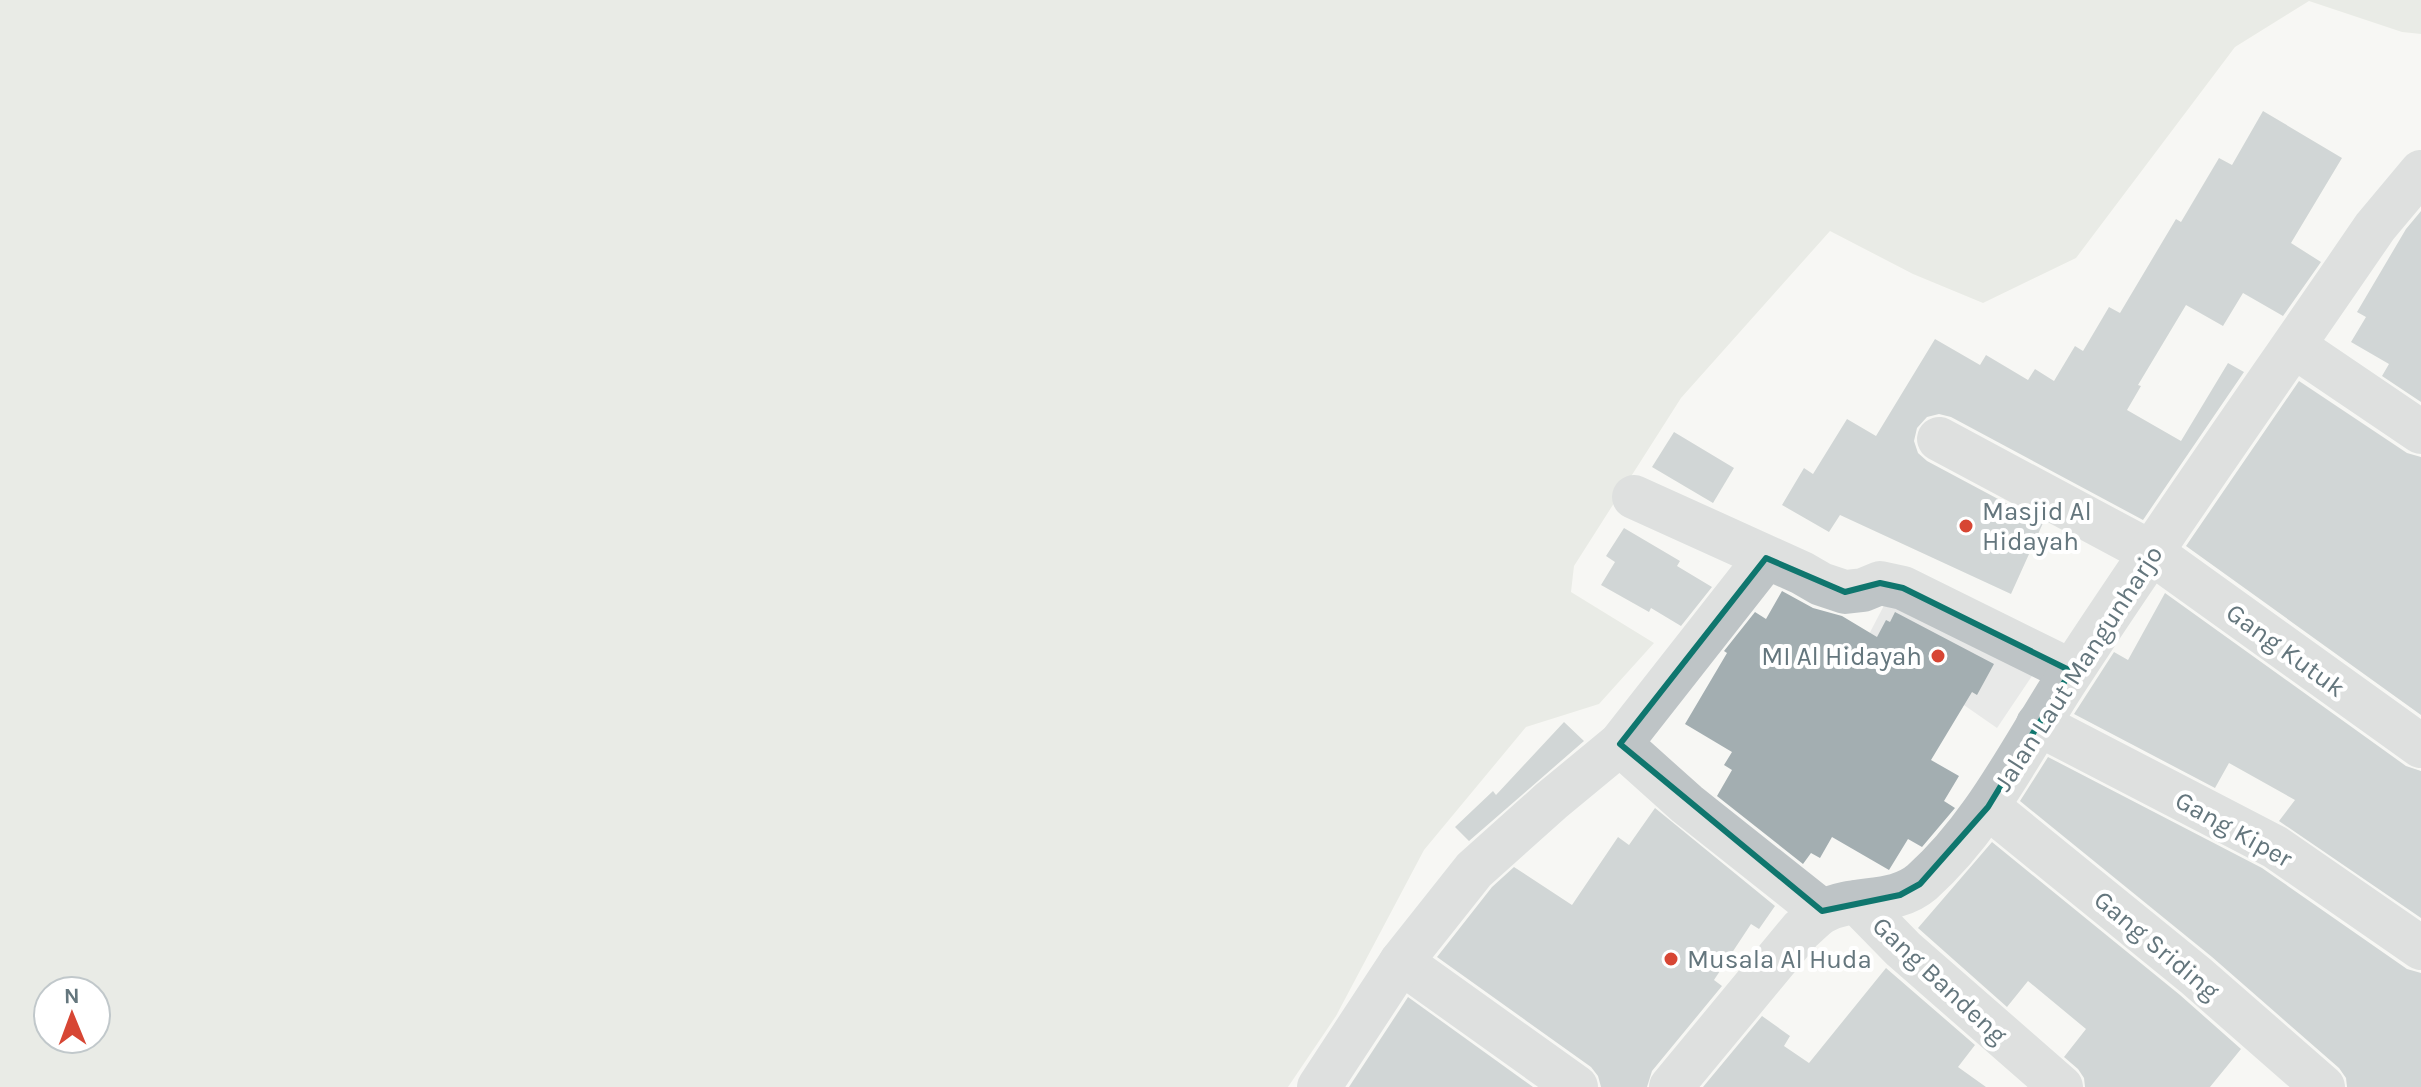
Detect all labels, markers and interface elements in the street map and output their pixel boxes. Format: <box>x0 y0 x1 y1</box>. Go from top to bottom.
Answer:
place label: Masjid Al Hidayah <box>1982 496 2092 557</box>
marker: Masjid Al Hidayah <box>1957 517 1975 535</box>
street label: Jalan Laut Mangunharjo <box>1987 540 2169 797</box>
street label: Gang Kutuk <box>2220 597 2351 704</box>
place label: MI Al Hidayah <box>1761 641 1922 672</box>
marker: MI Al Hidayah <box>1929 647 1947 665</box>
street label: Gang Kiper <box>2170 785 2298 875</box>
street label: Gang Sriding <box>2088 884 2226 1007</box>
street label: Gang Bandeng <box>1866 910 2014 1051</box>
place label: Musala Al Huda <box>1687 944 1872 975</box>
marker: Musala Al Huda <box>1662 950 1680 968</box>
north arrow <box>32 975 112 1055</box>
text: N <box>64 983 80 1009</box>

